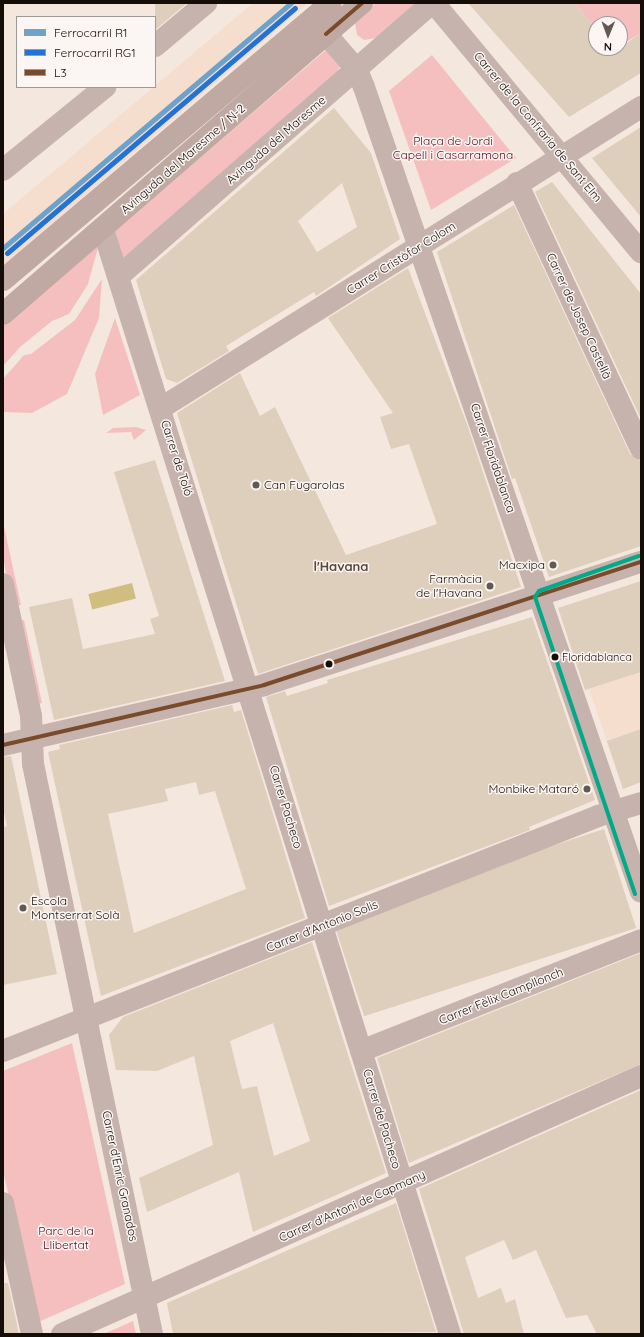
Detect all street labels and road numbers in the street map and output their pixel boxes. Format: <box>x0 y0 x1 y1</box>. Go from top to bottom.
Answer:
street label: Carrer de la Confraria de Sant Elm <box>471 49 605 205</box>
street label: Avinguda del Maresme <box>223 93 329 187</box>
street label: Avinguda del Maresme / N-2 <box>118 101 248 217</box>
street label: Carrer Cristòfor Colom <box>344 219 458 297</box>
street label: Carrer de Josep Castellà <box>543 251 615 381</box>
street label: Carrer Floridablanca <box>467 401 519 515</box>
street label: Carrer de Toló <box>158 418 196 498</box>
street label: Carrer Pacheco <box>266 764 306 850</box>
street label: Carrer d'Antonio Solis <box>264 897 380 955</box>
street label: Carrer Fèlix Campllonch <box>437 965 565 1027</box>
street label: Carrer de Pacheco <box>360 1067 404 1171</box>
street label: Carrer d'Enric Granados <box>99 1109 141 1243</box>
street label: Carrer d'Antoni de Capmany <box>277 1167 427 1245</box>

